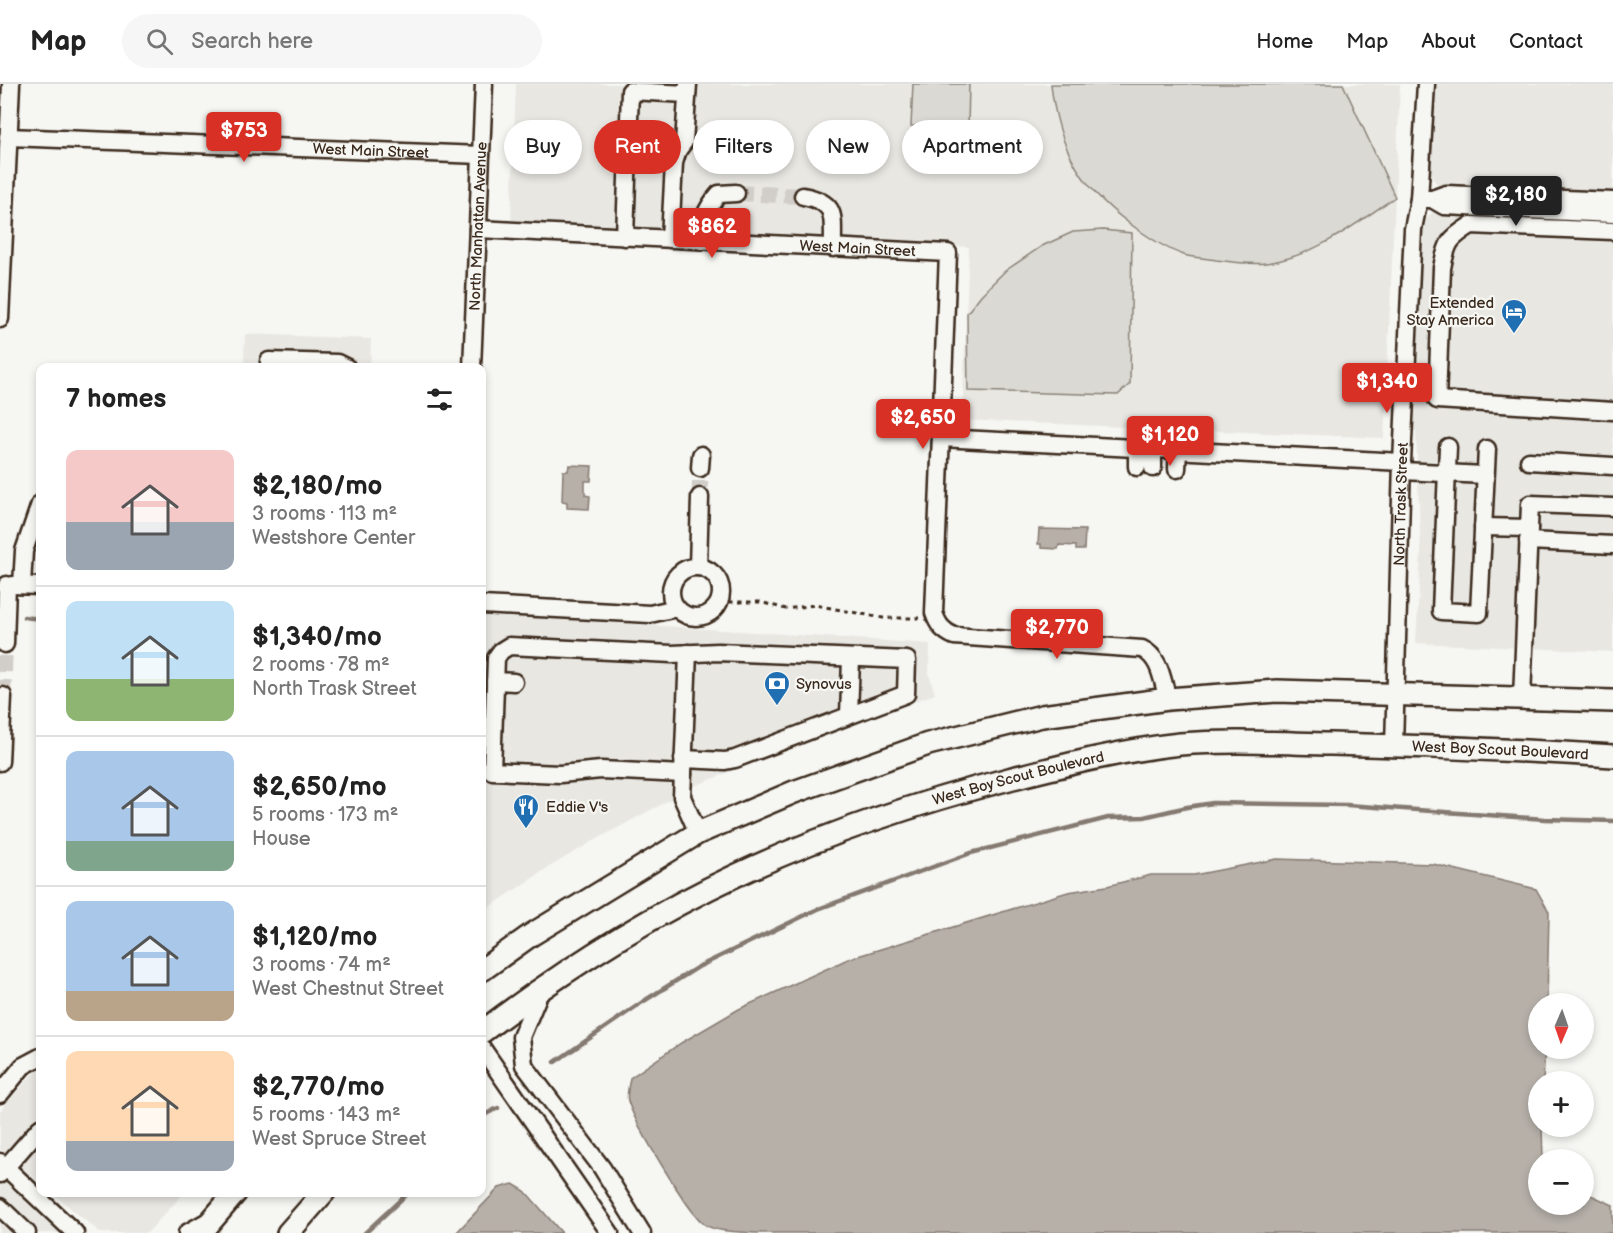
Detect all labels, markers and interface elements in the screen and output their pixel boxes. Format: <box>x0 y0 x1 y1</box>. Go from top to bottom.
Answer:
search box <box>122 14 542 68</box>
text: Map <box>30 25 86 58</box>
icon: search <box>143 25 176 58</box>
text: Search here <box>191 28 313 55</box>
text: Home <box>1256 29 1313 54</box>
text: Map <box>1346 29 1388 54</box>
text: About <box>1421 29 1476 54</box>
text: Contact <box>1509 29 1583 54</box>
pin: $753 <box>208 112 280 163</box>
text: $753 <box>220 119 268 143</box>
chip: Buy <box>504 120 582 174</box>
chip: Rent <box>594 120 681 174</box>
chip: Filters <box>693 120 794 174</box>
chip: New <box>806 120 890 174</box>
chip: Apartment <box>902 120 1043 174</box>
street label: West Main Street <box>312 140 430 163</box>
street label: North Manhattan Avenue <box>465 141 492 311</box>
pin: $2,180 <box>1467 176 1565 227</box>
text: $2,180 <box>1485 183 1547 207</box>
pin: $862 <box>676 208 748 259</box>
text: $862 <box>687 215 737 239</box>
street label: West Main Street <box>799 236 916 261</box>
place label: Extended Stay America <box>1407 294 1494 330</box>
hotel icon: Extended Stay America <box>1499 297 1529 335</box>
pin: $1,340 <box>1338 363 1436 414</box>
text: $1,340 <box>1356 370 1418 394</box>
icon: filters <box>423 383 456 416</box>
text: 7 homes <box>66 384 166 415</box>
pin: $2,650 <box>874 399 972 450</box>
text: $2,650 <box>890 406 956 430</box>
pin: $1,120 <box>1121 416 1219 467</box>
text: $1,120 <box>1141 423 1199 447</box>
street label: North Trask Street <box>1390 442 1413 566</box>
text: $2,180/mo <box>252 471 382 502</box>
icon: home <box>114 474 186 546</box>
text: 3 rooms · 113 m² <box>252 502 397 526</box>
text: Westshore Center <box>252 526 415 550</box>
pin: $2,770 <box>1008 609 1106 660</box>
text: $2,770 <box>1025 616 1089 640</box>
text: $1,340/mo <box>252 622 382 653</box>
icon: home <box>114 625 186 697</box>
text: 2 rooms · 78 m² <box>252 653 390 677</box>
bank icon: Synovus <box>762 669 792 707</box>
place label: Synovus <box>796 675 852 694</box>
text: North Trask Street <box>252 677 417 701</box>
street label: West Boy Scout Boulevard <box>1412 737 1589 764</box>
street label: West Boy Scout Boulevard <box>930 748 1106 810</box>
text: $2,650/mo <box>252 772 387 803</box>
icon: home <box>114 775 186 847</box>
restaurant icon: Eddie V's <box>511 792 541 830</box>
place label: Eddie V's <box>546 798 609 817</box>
text: 5 rooms · 173 m² <box>252 803 398 827</box>
text: House <box>252 827 311 851</box>
text: $1,120/mo <box>252 922 377 953</box>
icon: home <box>114 925 186 997</box>
text: 3 rooms · 74 m² <box>252 953 391 977</box>
text: West Chestnut Street <box>252 977 444 1001</box>
north arrow <box>1528 993 1594 1059</box>
map controls <box>1528 993 1594 1215</box>
button: + <box>1528 1071 1594 1137</box>
text: $2,770/mo <box>252 1072 385 1103</box>
icon: home <box>114 1075 186 1147</box>
text: 5 rooms · 143 m² <box>252 1103 401 1127</box>
text: West Spruce Street <box>252 1127 426 1151</box>
button: − <box>1528 1149 1594 1215</box>

